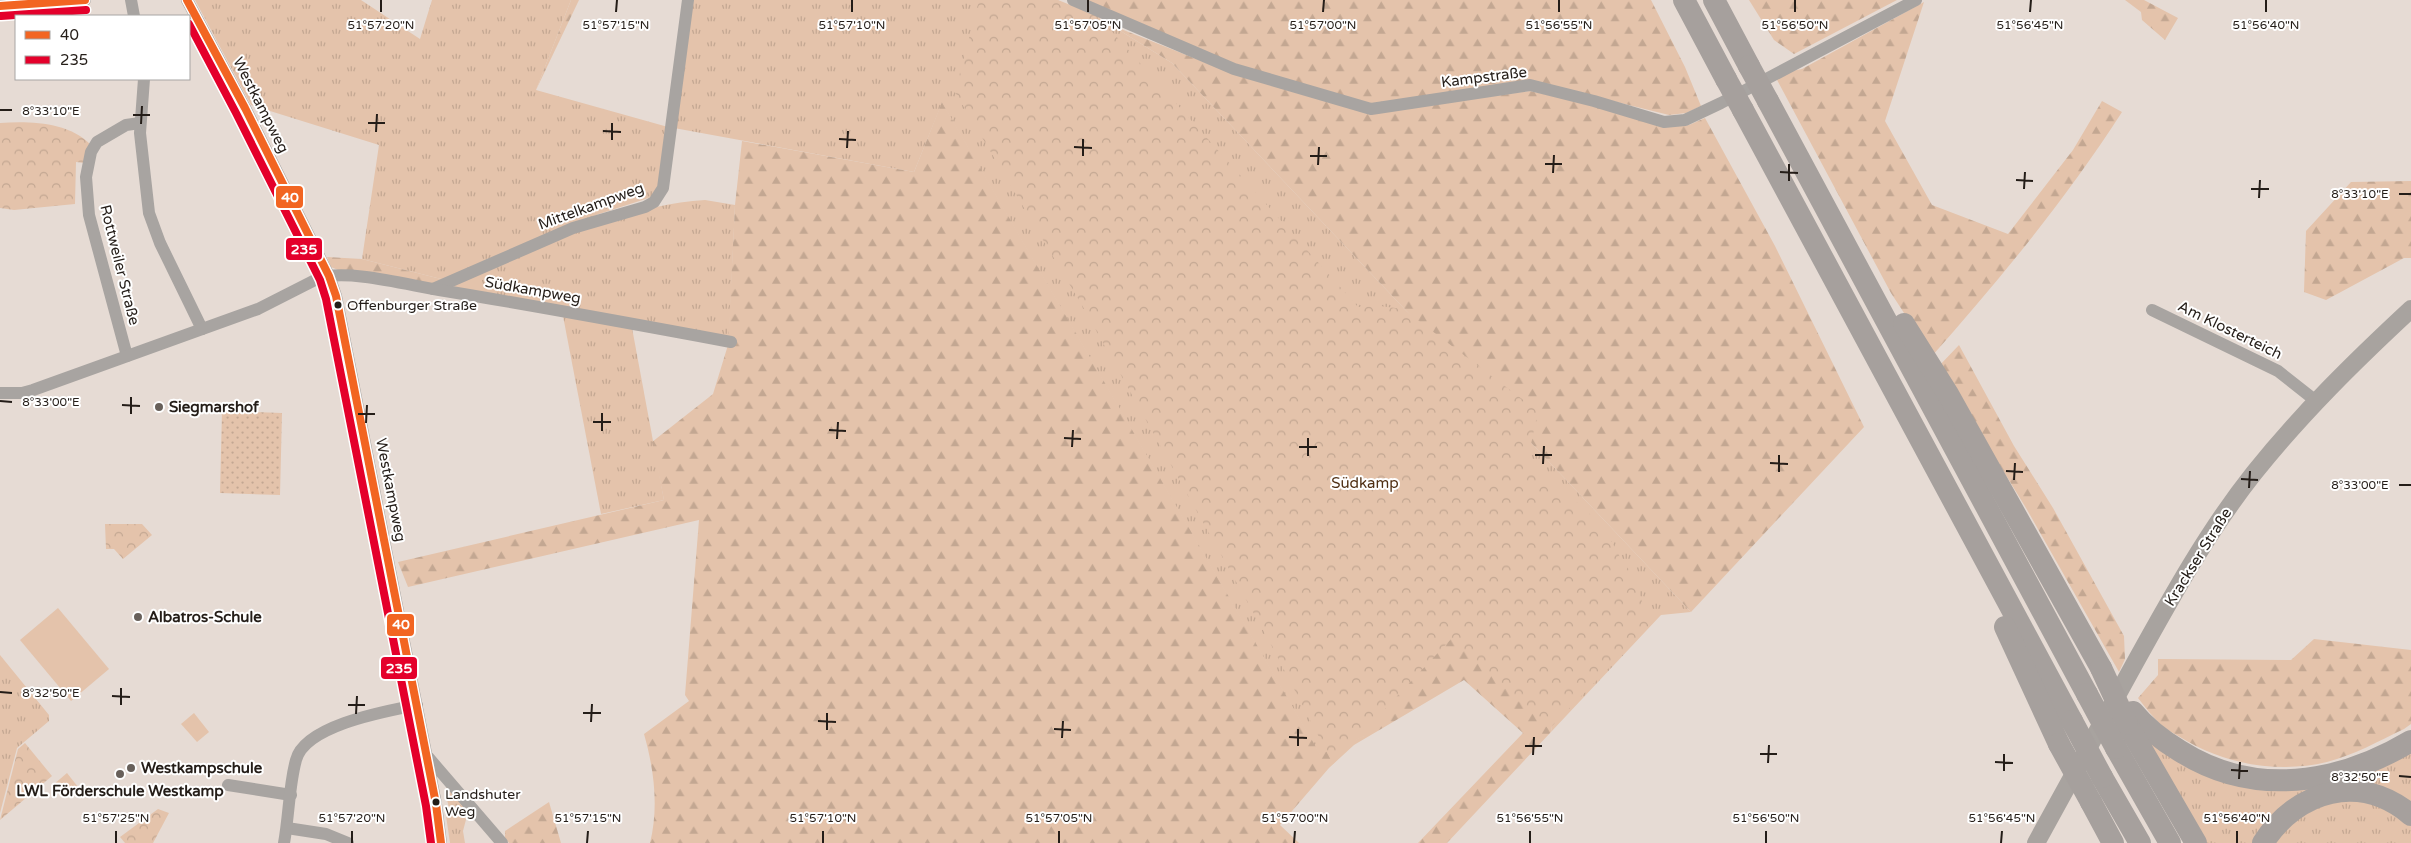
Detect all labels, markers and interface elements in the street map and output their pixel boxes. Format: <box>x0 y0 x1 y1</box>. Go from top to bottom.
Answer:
legend <box>15 15 190 80</box>
text: 51°57'20"N <box>348 18 415 32</box>
text: 51°57'15"N <box>583 18 650 32</box>
text: 51°57'10"N <box>819 18 886 32</box>
text: 51°57'05"N <box>1055 18 1122 32</box>
text: 51°57'00"N <box>1290 18 1357 32</box>
text: 51°56'55"N <box>1526 18 1593 32</box>
text: 51°56'50"N <box>1762 18 1829 32</box>
text: 51°56'45"N <box>1997 18 2064 32</box>
text: 51°56'40"N <box>2233 18 2300 32</box>
text: 40 <box>60 26 79 44</box>
text: 235 <box>60 51 88 69</box>
street label: Westkampweg <box>229 54 293 156</box>
street label: Kampstraße <box>1440 63 1528 91</box>
text: 8°33'10"E <box>22 104 80 118</box>
street label: Mittelkampweg <box>536 179 646 233</box>
line badge: 40 <box>275 185 304 209</box>
text: 8°33'10"E <box>2331 187 2389 201</box>
text: 40 <box>281 189 299 206</box>
street label: Rottweiler Straße <box>96 203 144 327</box>
line badge: 235 <box>285 237 323 261</box>
text: 235 <box>291 241 317 258</box>
street label: Südkampweg <box>484 273 582 307</box>
place label: Offenburger Straße <box>347 297 477 314</box>
street label: Am Klosterteich <box>2175 297 2285 363</box>
marker: Offenburger Straße <box>333 300 343 310</box>
text: 8°33'00"E <box>22 395 80 409</box>
place label: Siegmarshof <box>169 398 259 417</box>
marker: Siegmarshof <box>153 401 165 413</box>
street label: Westkampweg <box>372 437 410 543</box>
park label: Südkamp <box>1331 474 1399 492</box>
text: 8°33'00"E <box>2331 478 2389 492</box>
street label: Krackser Straße <box>2161 505 2235 609</box>
place label: Albatros-Schule <box>148 608 262 626</box>
marker: Albatros-Schule <box>132 611 144 623</box>
line badge: 40 <box>386 613 415 637</box>
text: 40 <box>392 616 410 633</box>
line badge: 235 <box>380 656 418 680</box>
text: 235 <box>386 660 412 677</box>
text: 8°32'50"E <box>22 686 80 700</box>
place label: Westkampschule <box>141 759 263 778</box>
marker: Westkampschule <box>125 762 137 774</box>
marker: LWL Förderschule Westkamp <box>114 768 126 780</box>
text: 8°32'50"E <box>2331 770 2389 784</box>
place label: LWL Förderschule Westkamp <box>16 782 224 801</box>
place label: Landshuter Weg <box>445 786 521 820</box>
marker: Landshuter Weg <box>431 797 441 807</box>
text: 51°57'25"N <box>83 811 150 825</box>
text: 51°57'20"N <box>319 811 386 825</box>
text: 51°57'15"N <box>555 811 622 825</box>
text: 51°57'10"N <box>790 811 857 825</box>
text: 51°57'05"N <box>1026 811 1093 825</box>
text: 51°57'00"N <box>1262 811 1329 825</box>
text: 51°56'55"N <box>1497 811 1564 825</box>
text: 51°56'50"N <box>1733 811 1800 825</box>
text: 51°56'45"N <box>1969 811 2036 825</box>
text: 51°56'40"N <box>2204 811 2271 825</box>

